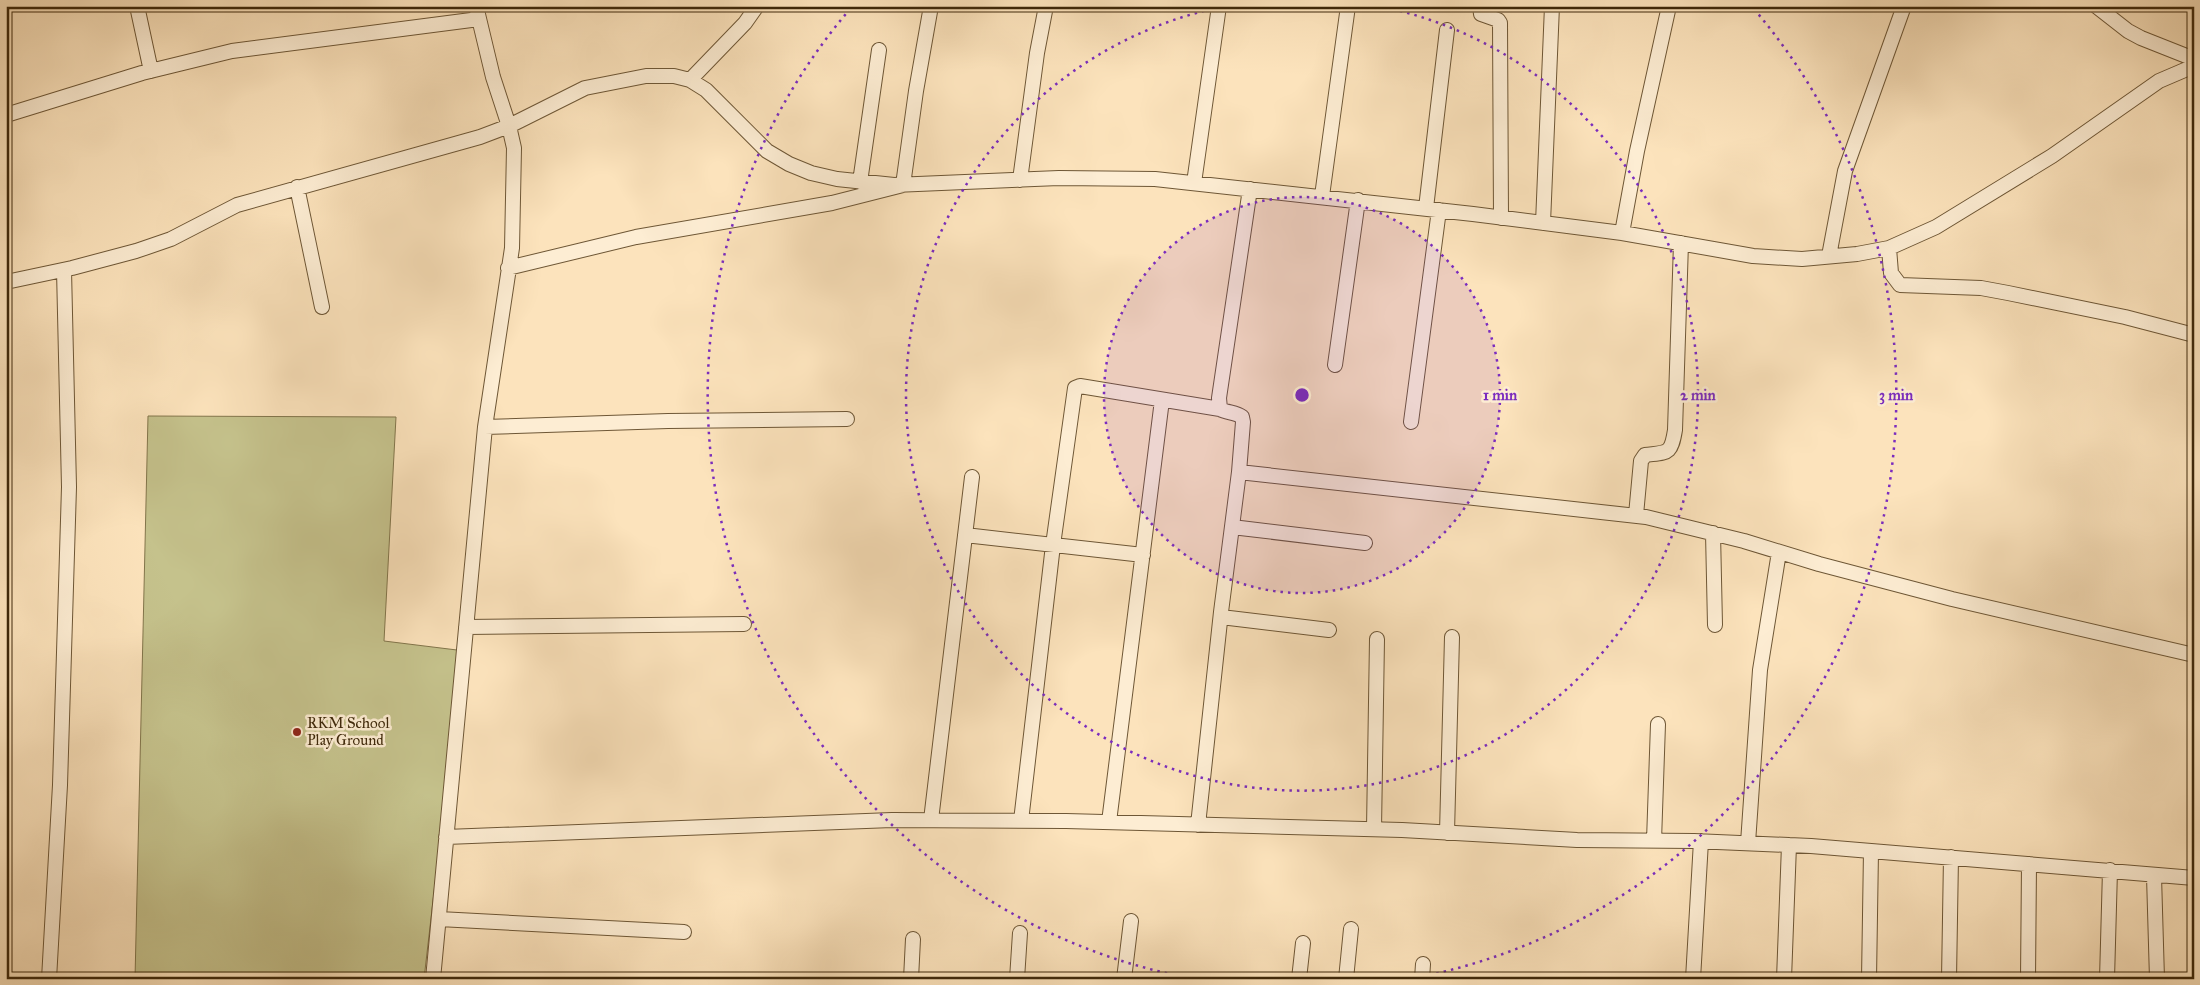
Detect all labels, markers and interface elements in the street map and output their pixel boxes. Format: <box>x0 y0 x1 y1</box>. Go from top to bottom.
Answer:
centre of rings <box>1293 386 1311 404</box>
text: 1 min <box>1483 386 1518 404</box>
text: 2 min <box>1680 386 1717 404</box>
text: 3 min <box>1879 386 1914 405</box>
place label: RKM School Play Ground <box>307 714 390 749</box>
marker: RKM School Play Ground <box>291 726 303 738</box>

